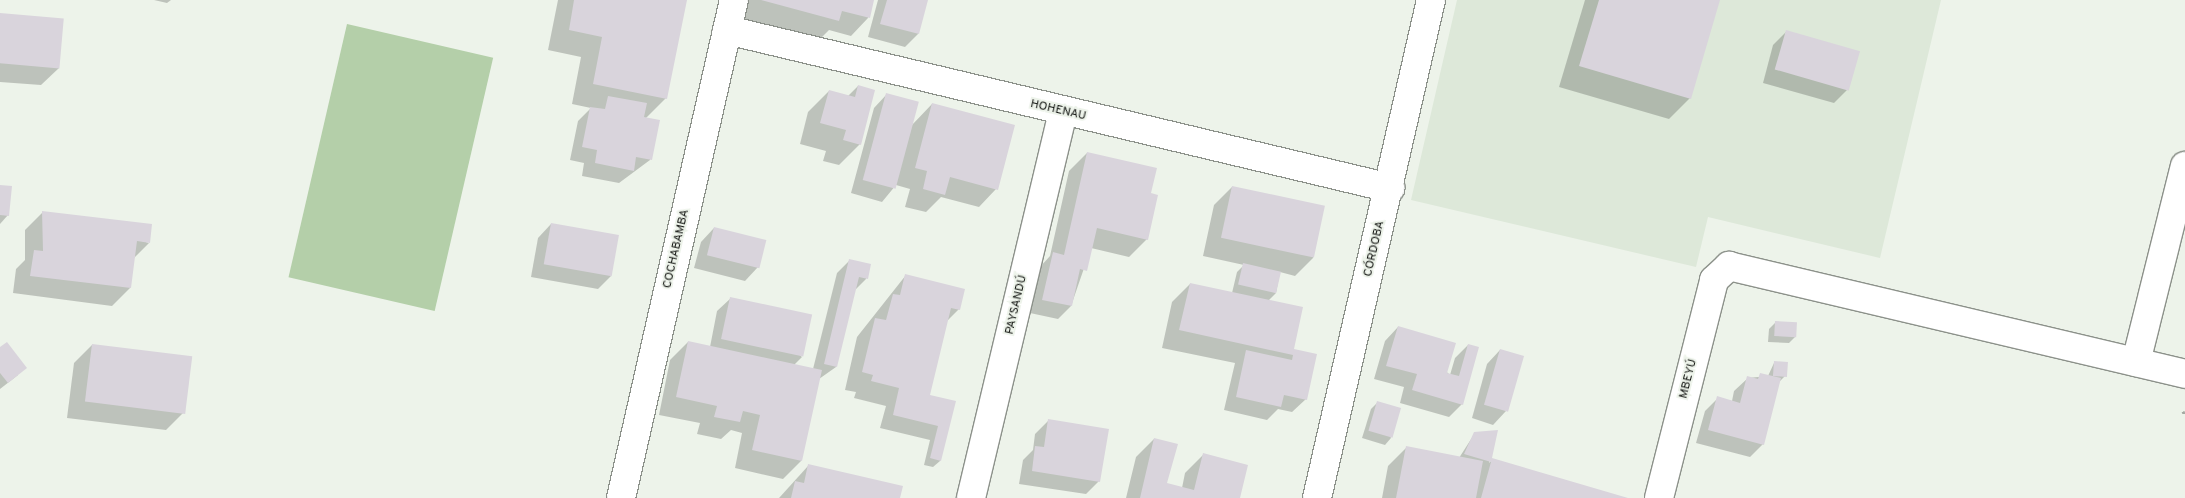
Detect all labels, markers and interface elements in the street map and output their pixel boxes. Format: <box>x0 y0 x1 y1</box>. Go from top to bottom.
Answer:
street label: HOHENAU <box>1029 98 1087 124</box>
street label: COCHABAMBA <box>661 208 693 290</box>
street label: CÓRDOBA <box>1362 220 1388 278</box>
street label: PAYSANDÚ <box>1003 274 1031 336</box>
street label: MBEYÚ <box>1677 358 1701 400</box>

